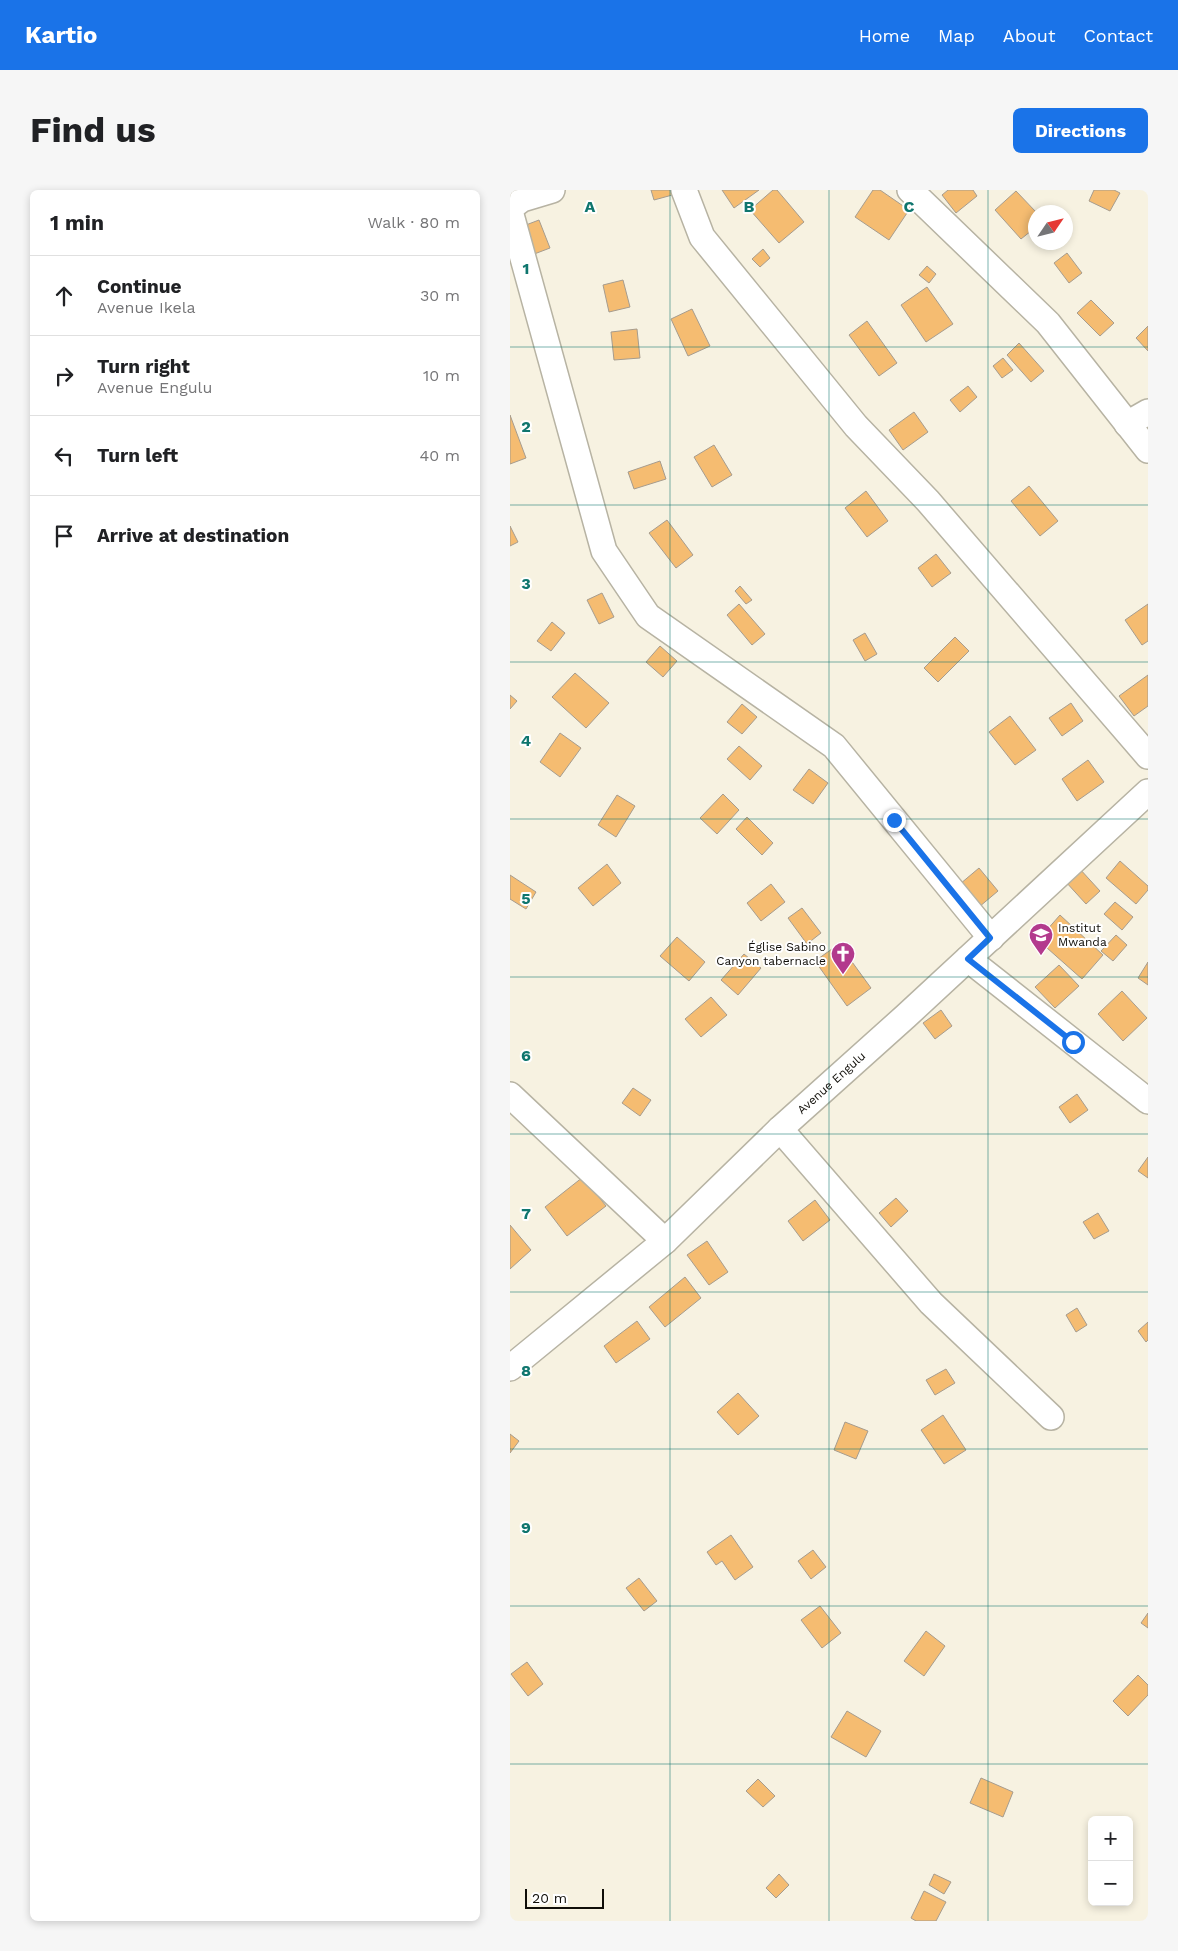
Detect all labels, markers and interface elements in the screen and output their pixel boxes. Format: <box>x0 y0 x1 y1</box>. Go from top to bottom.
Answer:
text: Kartio <box>25 21 97 49</box>
text: Home <box>859 25 910 46</box>
text: Map <box>938 25 975 46</box>
text: About <box>1003 25 1055 46</box>
text: Contact <box>1083 25 1153 46</box>
button: Directions <box>1013 108 1148 153</box>
text: Find us <box>30 109 156 151</box>
text: A <box>585 197 596 216</box>
text: B <box>744 197 755 216</box>
text: C <box>904 197 915 216</box>
north arrow <box>1028 205 1073 250</box>
text: 1 min <box>50 210 104 235</box>
text: Walk · 80 m <box>368 213 460 232</box>
text: 1 <box>523 259 529 278</box>
text: Continue <box>97 275 181 298</box>
icon: ahead <box>50 282 78 310</box>
text: 30 m <box>420 286 460 305</box>
text: Avenue Ikela <box>97 298 196 317</box>
text: Turn right <box>97 355 190 378</box>
icon: right <box>50 362 78 390</box>
text: 10 m <box>423 366 460 385</box>
text: Avenue Engulu <box>97 378 212 397</box>
text: 2 <box>521 417 531 436</box>
icon: left <box>50 442 78 470</box>
text: Turn left <box>97 444 178 467</box>
text: 40 m <box>420 446 460 465</box>
icon: arrive <box>50 522 78 550</box>
text: Arrive at destination <box>97 524 289 547</box>
text: 3 <box>521 574 531 593</box>
text: 4 <box>521 731 531 750</box>
route end <box>883 809 906 832</box>
text: 5 <box>521 889 531 908</box>
place label: Institut Mwanda <box>1058 921 1107 949</box>
school or university icon: Institut Mwanda <box>1028 922 1054 956</box>
place label: Église Sabino Canyon tabernacle <box>716 940 826 968</box>
church icon: Église Sabino Canyon tabernacle <box>830 941 856 975</box>
route start <box>1062 1031 1085 1054</box>
text: 6 <box>521 1046 531 1065</box>
street label: Avenue Engulu <box>795 1049 868 1117</box>
text: 7 <box>521 1204 531 1223</box>
text: 8 <box>521 1361 531 1380</box>
text: 9 <box>521 1518 531 1537</box>
map controls <box>1088 1816 1133 1906</box>
button: + <box>1088 1816 1133 1861</box>
button: − <box>1088 1861 1133 1906</box>
scale bar <box>525 1886 604 1909</box>
text: 20 m <box>532 1890 567 1906</box>

